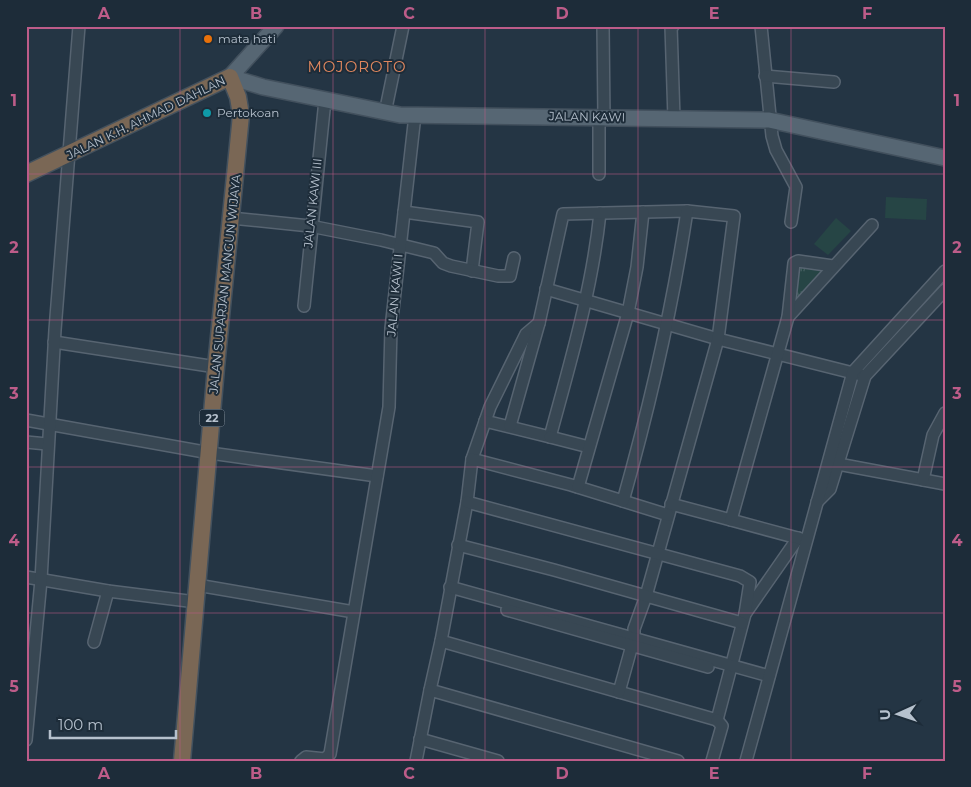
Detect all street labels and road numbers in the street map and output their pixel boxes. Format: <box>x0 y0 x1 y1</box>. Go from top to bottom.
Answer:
street label: JALAN K.H. AHMAD DAHLAN <box>63 73 228 163</box>
street label: JALAN KAWI <box>548 108 625 125</box>
street label: JALAN KAWI III <box>300 157 325 250</box>
street label: JALAN SUPARJAN MANGUN WIJAYA <box>205 173 244 395</box>
street label: JALAN KAWI I <box>383 253 406 338</box>
road number: 22 <box>200 409 224 426</box>

